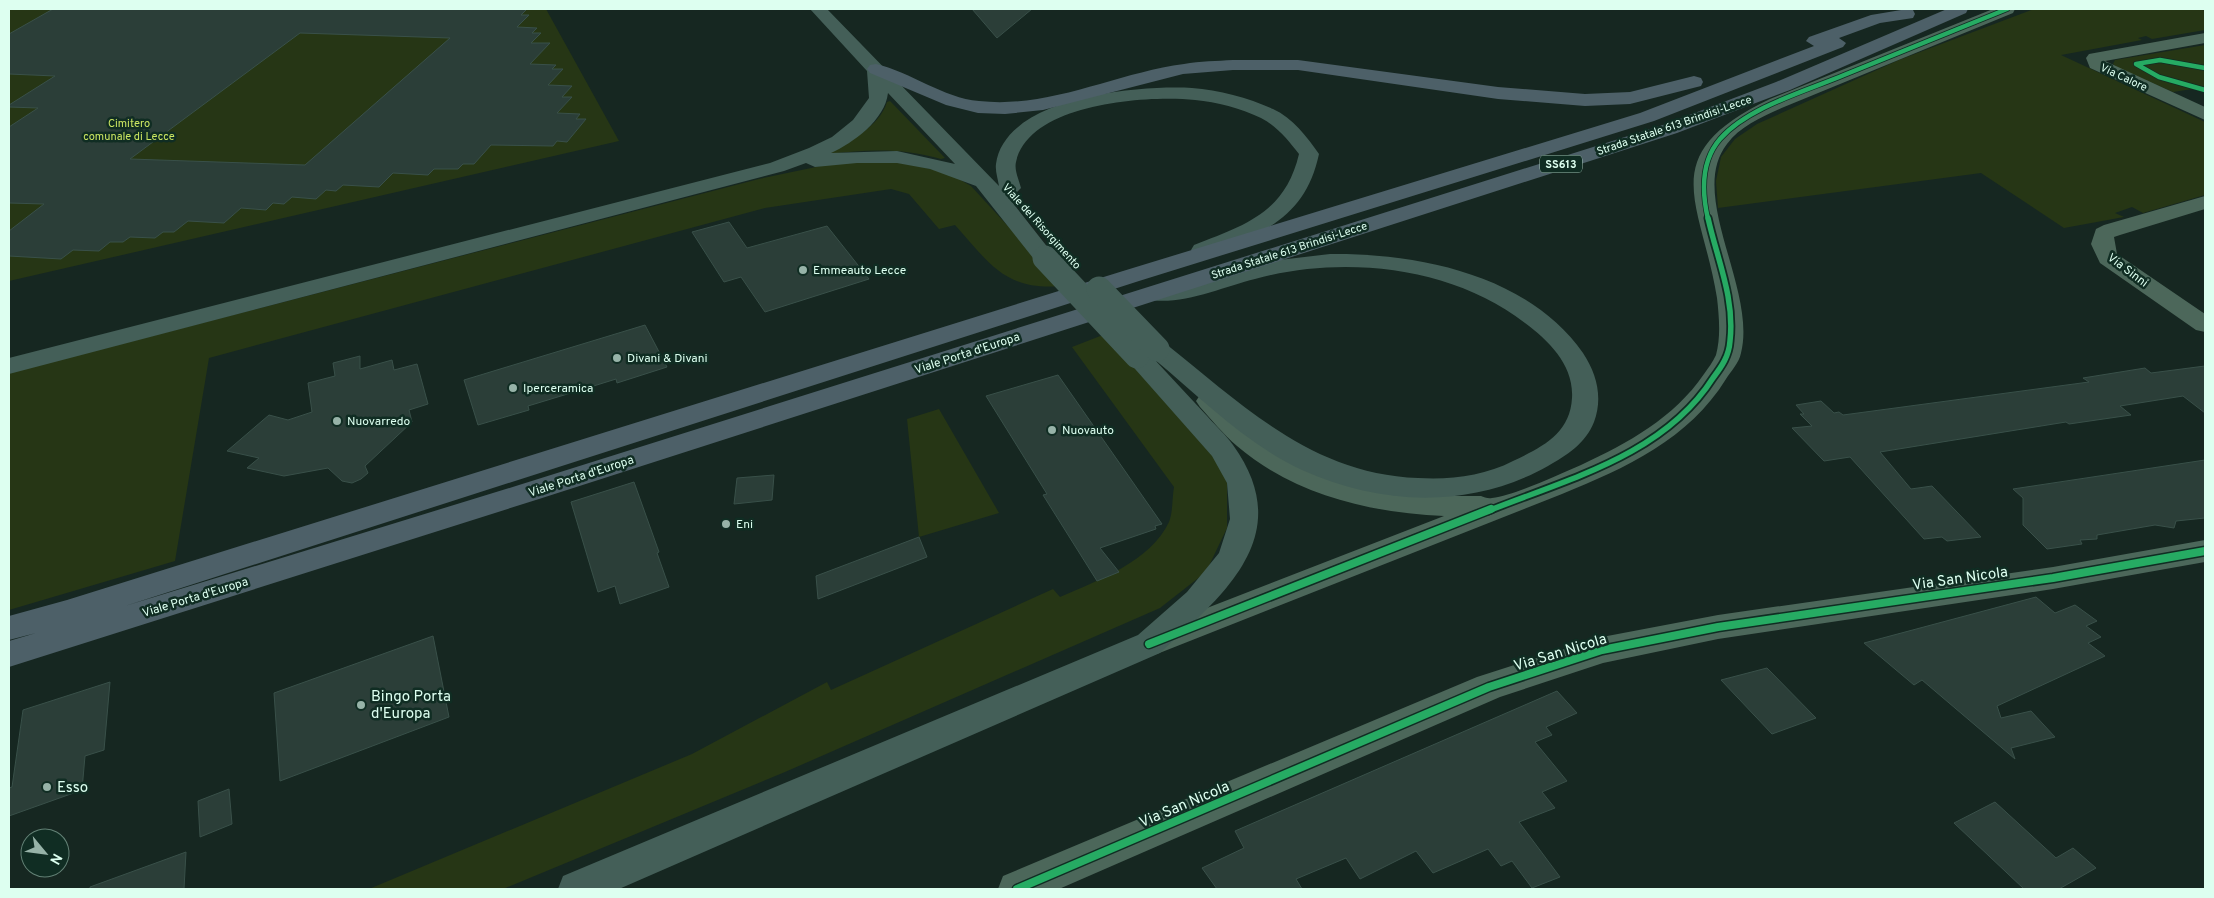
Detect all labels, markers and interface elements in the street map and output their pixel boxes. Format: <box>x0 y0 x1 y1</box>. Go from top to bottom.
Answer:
street label: Via Calore <box>2098 61 2149 95</box>
street label: Strada Statale 613 Brindisi-Lecce <box>1595 93 1754 159</box>
park label: Cimitero comunale di Lecce <box>83 117 175 144</box>
road number: SS613 <box>1540 156 1582 172</box>
street label: Viale del Risorgimento <box>999 181 1083 272</box>
street label: Strada Statale 613 Brindisi-Lecce <box>1210 219 1369 283</box>
street label: Via Sinni <box>2104 250 2151 291</box>
place label: Emmeauto Lecce <box>813 263 906 279</box>
marker: Emmeauto Lecce <box>797 264 809 276</box>
street label: Viale Porta d'Europa <box>913 329 1022 379</box>
place label: Divani & Divani <box>627 351 708 367</box>
marker: Divani & Divani <box>611 352 623 364</box>
place label: Iperceramica <box>523 381 593 397</box>
marker: Iperceramica <box>507 382 519 394</box>
place label: Nuovarredo <box>347 414 411 430</box>
marker: Nuovarredo <box>331 415 343 427</box>
place label: Nuovauto <box>1062 423 1114 439</box>
marker: Nuovauto <box>1046 424 1058 436</box>
street label: Viale Porta d'Europa <box>527 452 636 502</box>
place label: Eni <box>736 517 753 533</box>
marker: Eni <box>720 518 732 530</box>
street label: Via San Nicola <box>1911 563 2009 596</box>
street label: Viale Porta d'Europa <box>140 574 250 622</box>
street label: Via San Nicola <box>1512 630 1609 677</box>
place label: Bingo Porta d'Europa <box>371 688 451 724</box>
marker: Bingo Porta d'Europa <box>355 699 367 711</box>
street label: Via San Nicola <box>1137 778 1233 833</box>
place label: Esso <box>57 779 88 798</box>
marker: Esso <box>41 781 53 793</box>
north arrow <box>20 828 70 878</box>
text: N <box>45 850 65 867</box>

